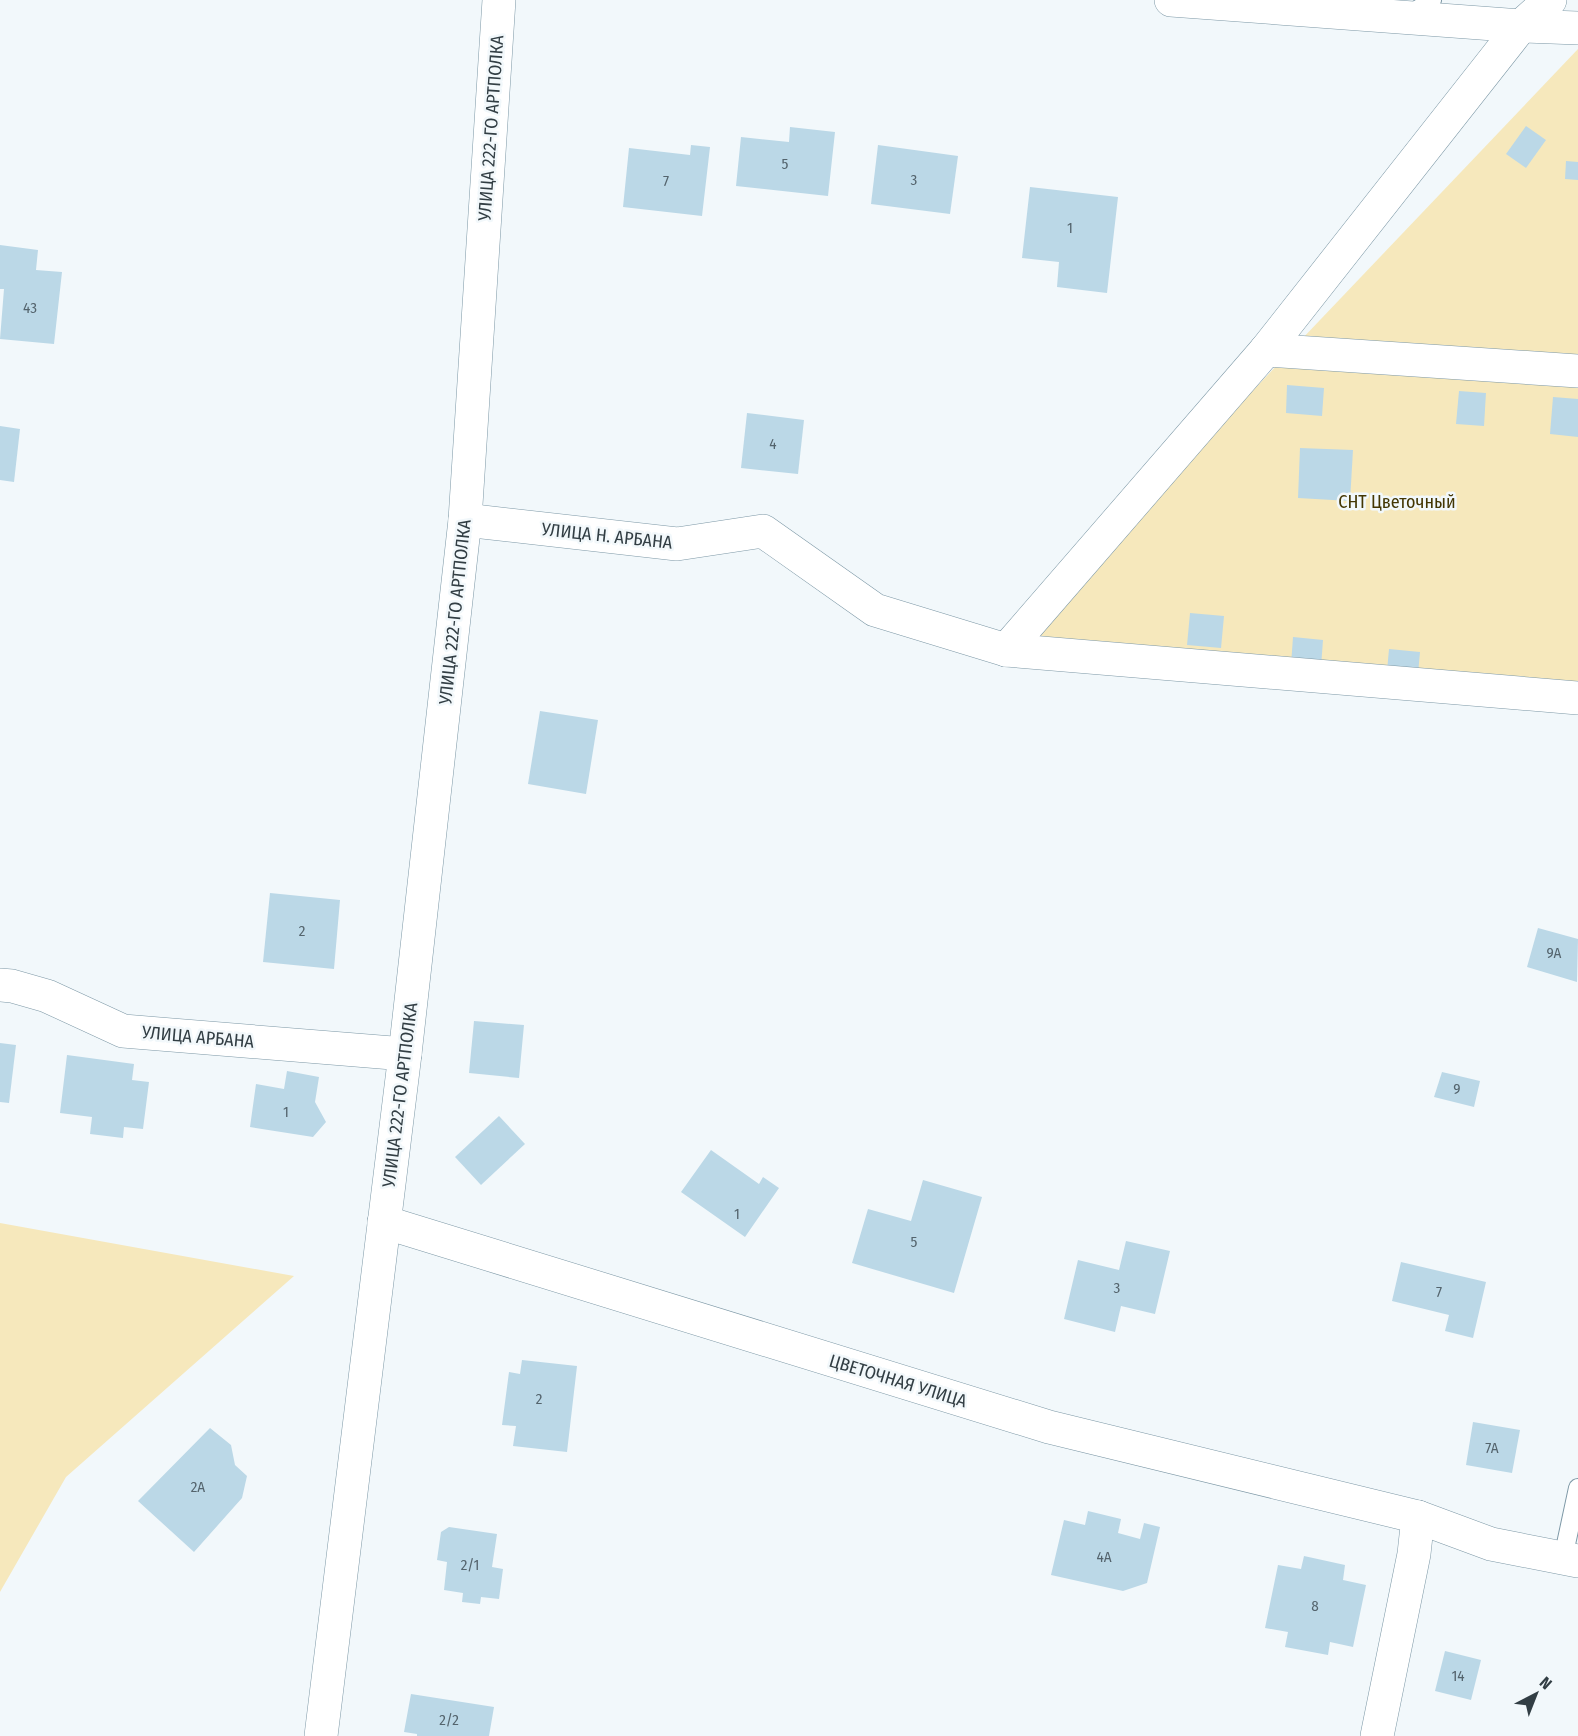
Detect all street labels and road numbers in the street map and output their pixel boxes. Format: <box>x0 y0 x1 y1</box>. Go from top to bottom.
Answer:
street label: УЛИЦА 222-ГО АРТПОЛКА <box>473 34 508 223</box>
street label: УЛИЦА 222-ГО АРТПОЛКА <box>434 518 476 707</box>
street label: УЛИЦА Н. АРБАНА <box>540 518 674 554</box>
street label: УЛИЦА 222-ГО АРТПОЛКА <box>378 1001 422 1190</box>
street label: УЛИЦА АРБАНА <box>140 1021 255 1053</box>
street label: ЦВЕТОЧНАЯ УЛИЦА <box>827 1350 970 1413</box>

